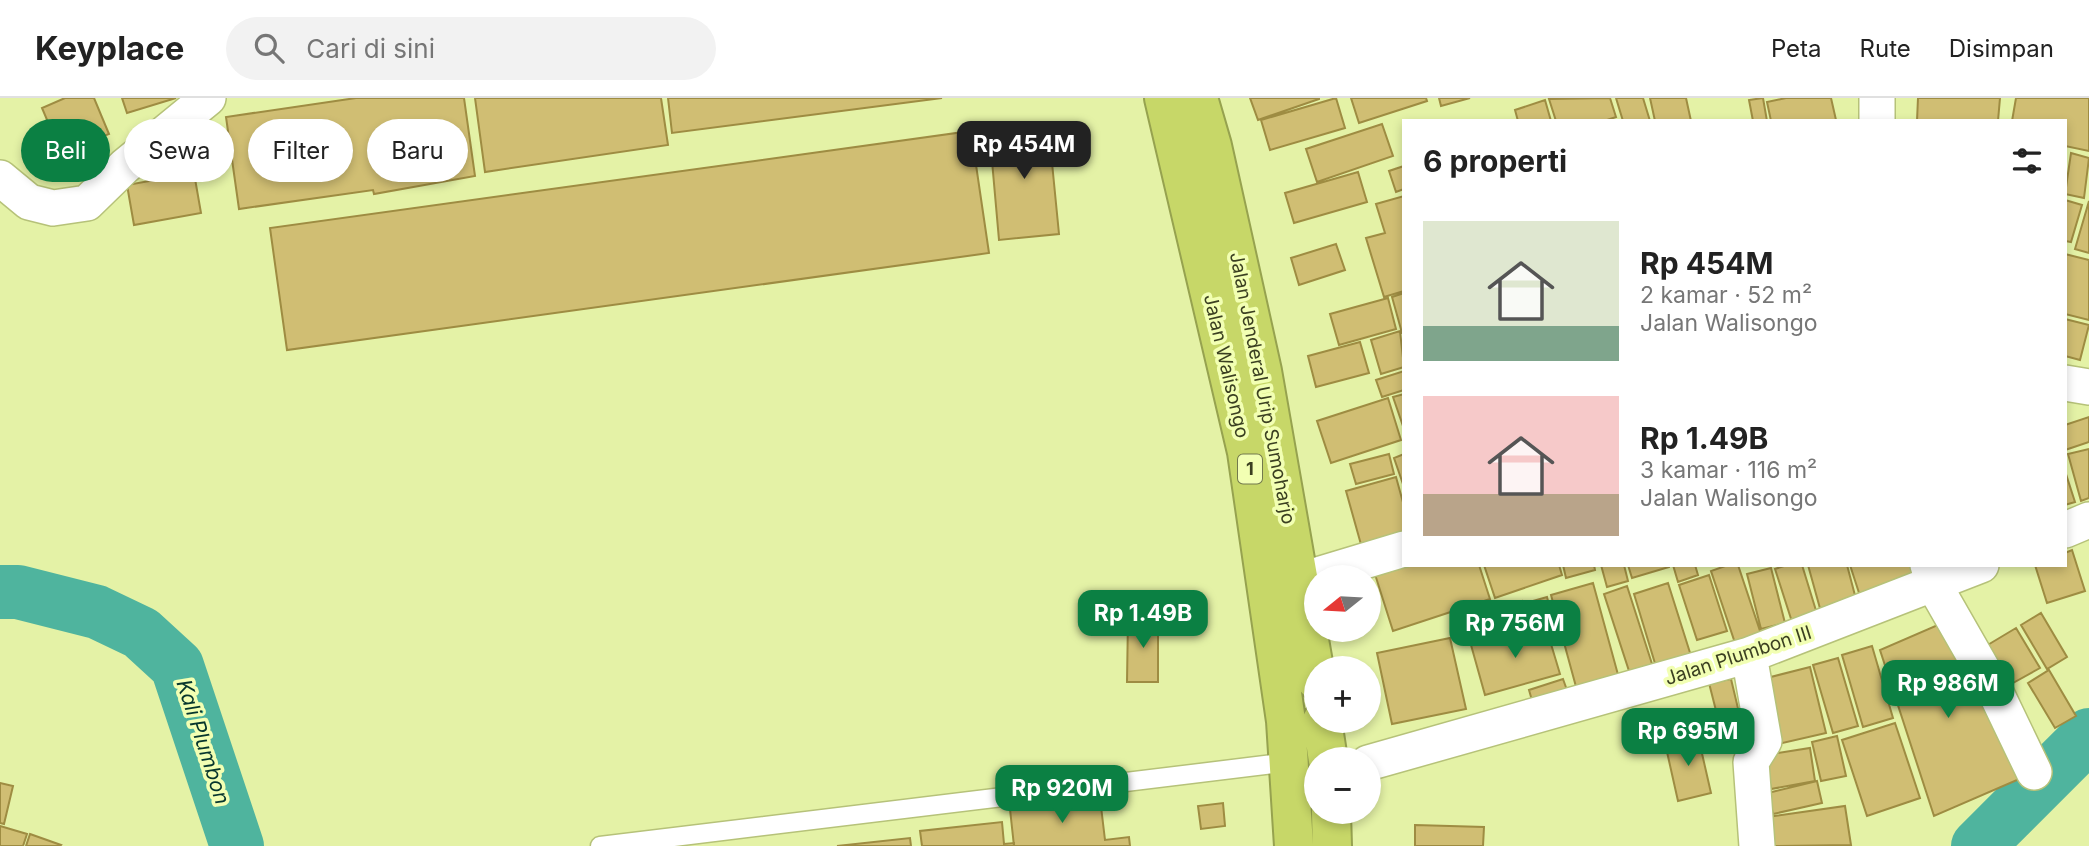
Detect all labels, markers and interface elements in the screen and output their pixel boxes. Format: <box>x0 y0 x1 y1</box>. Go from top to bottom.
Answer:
search box <box>226 17 716 80</box>
text: Keyplace <box>35 28 184 68</box>
icon: search <box>250 29 288 67</box>
text: Cari di sini <box>306 33 435 64</box>
text: Peta <box>1771 34 1822 63</box>
text: Rute <box>1860 34 1911 63</box>
text: Disimpan <box>1949 34 2054 63</box>
chip: Beli <box>21 119 110 182</box>
chip: Sewa <box>124 119 234 182</box>
chip: Filter <box>248 119 353 182</box>
chip: Baru <box>367 119 468 182</box>
pin: Rp 454M <box>959 122 1089 181</box>
text: Rp 454M <box>973 130 1075 158</box>
icon: filters <box>2008 142 2046 180</box>
text: 6 properti <box>1423 143 1567 179</box>
text: Rp 454M <box>1640 245 1773 281</box>
icon: home <box>1479 249 1563 333</box>
street label: Jalan Jenderal Urip Sumoharjo <box>1225 250 1300 526</box>
text: 2 kamar · 52 m² <box>1640 281 1812 309</box>
street label: Jalan Walisongo <box>1199 292 1254 440</box>
text: Jalan Walisongo <box>1640 309 1818 337</box>
text: Rp 1.49B <box>1640 420 1768 456</box>
icon: home <box>1479 424 1563 508</box>
road number: 1 <box>1238 454 1262 484</box>
text: 3 kamar · 116 m² <box>1640 456 1817 484</box>
text: Jalan Walisongo <box>1640 484 1818 512</box>
north arrow <box>1304 565 1381 642</box>
map controls <box>1304 565 1381 824</box>
pin: Rp 1.49B <box>1071 590 1215 650</box>
text: Rp 1.49B <box>1094 599 1192 627</box>
pin: Rp 756M <box>1450 601 1580 660</box>
text: Rp 756M <box>1465 609 1565 637</box>
street label: Jalan Plumbon III <box>1662 621 1814 690</box>
button: + <box>1304 656 1381 733</box>
pin: Rp 986M <box>1883 660 2013 720</box>
text: Rp 986M <box>1897 669 1999 697</box>
water label: Kali Plumbon <box>172 676 235 807</box>
pin: Rp 695M <box>1623 708 1753 768</box>
text: Rp 695M <box>1637 717 1739 745</box>
button: − <box>1304 747 1381 824</box>
pin: Rp 920M <box>997 766 1127 825</box>
text: Rp 920M <box>1011 774 1113 802</box>

